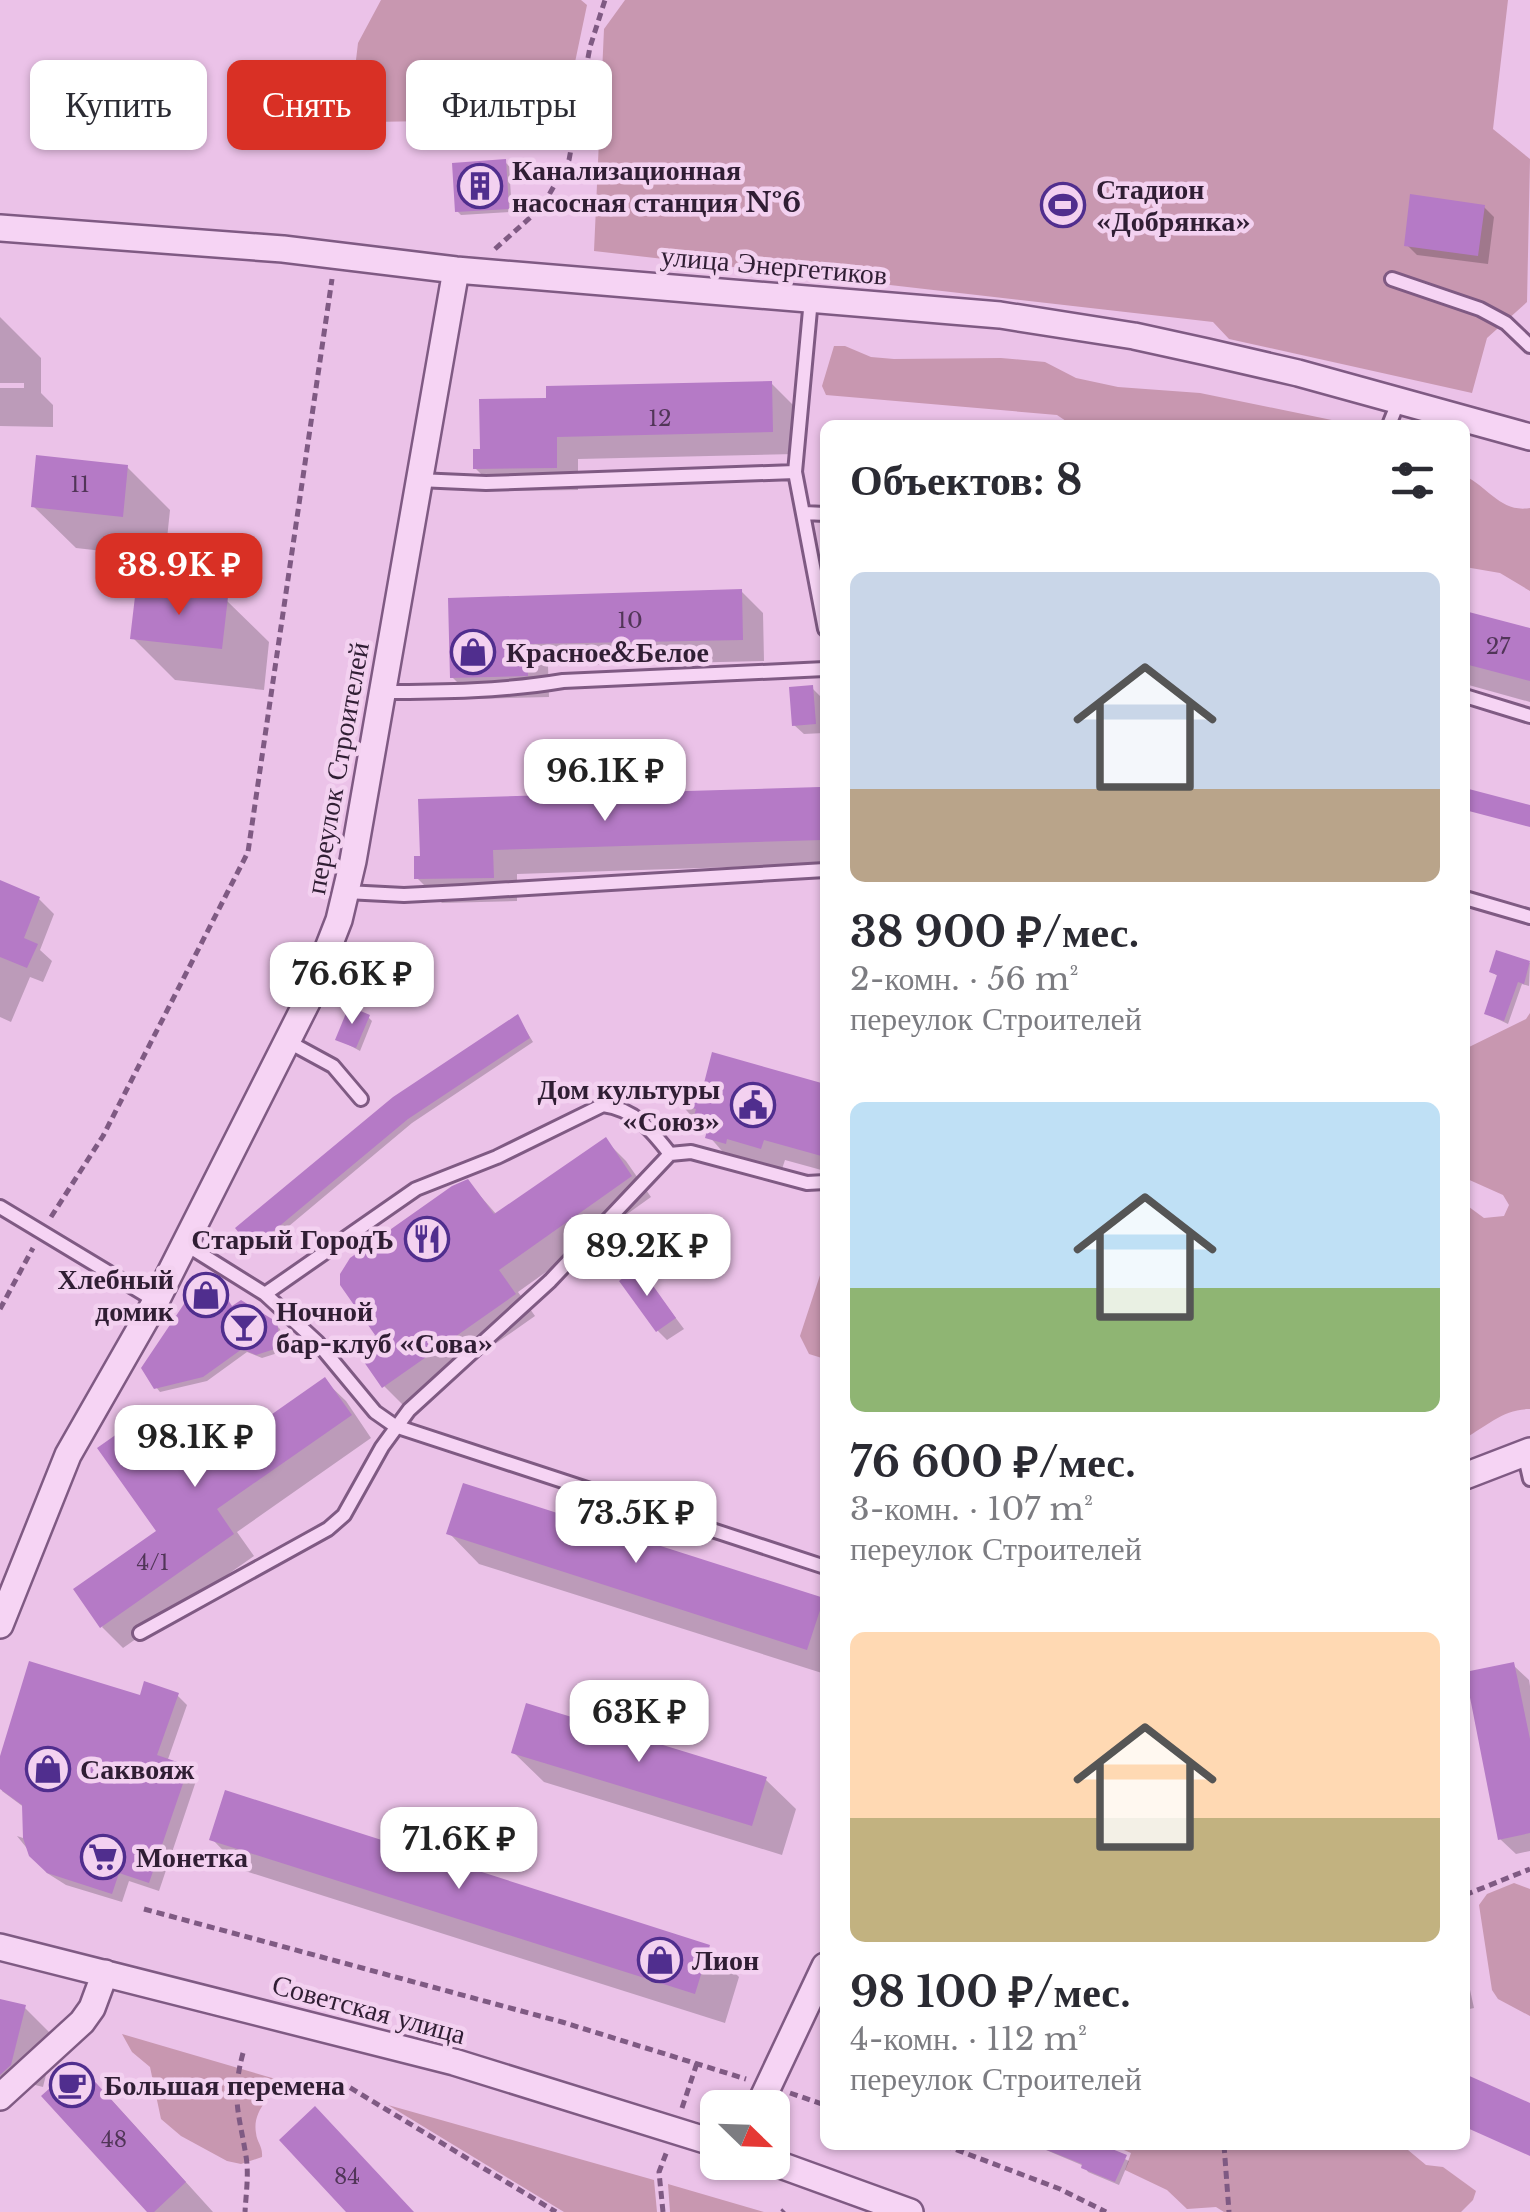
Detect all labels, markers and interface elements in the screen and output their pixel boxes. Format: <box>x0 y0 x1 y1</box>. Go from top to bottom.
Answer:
chip: Купить <box>30 60 207 150</box>
chip: Снять <box>227 60 386 150</box>
chip: Фильтры <box>406 60 612 150</box>
place label: Канализационная насосная станция №6 <box>512 153 801 220</box>
building icon: Канализационная насосная станция №6 <box>457 163 503 209</box>
place label: Стадион «Добрянка» <box>1096 172 1251 239</box>
sports icon: Стадион «Добрянка» <box>1040 182 1086 228</box>
street label: улица Энергетиков <box>659 238 889 293</box>
house number: 12 <box>648 405 672 432</box>
icon: filters <box>1385 453 1440 508</box>
text: Объектов: 8 <box>850 454 1082 506</box>
house number: 11 <box>70 471 90 498</box>
pin: 38.9K ₽ <box>87 533 271 618</box>
text: 38.9K ₽ <box>117 545 241 585</box>
house number: 10 <box>617 607 643 634</box>
shop icon: Красное&Белое <box>450 629 496 675</box>
house number: 27 <box>1486 633 1511 660</box>
place label: Красное&Белое <box>506 635 709 670</box>
icon: home <box>1055 637 1235 817</box>
street label: переулок Строителей <box>298 639 377 897</box>
pin: 96.1K ₽ <box>513 739 697 824</box>
text: 96.1K ₽ <box>546 751 664 791</box>
text: 38 900 ₽/мес. <box>850 906 1139 958</box>
pin: 76.6K ₽ <box>260 942 444 1027</box>
text: 76.6K ₽ <box>292 954 412 994</box>
text: 2-комн. · 56 m² <box>850 959 1079 999</box>
text: переулок Строителей <box>850 999 1142 1039</box>
place label: Дом культуры «Союз» <box>537 1072 720 1139</box>
public building icon: Дом культуры «Союз» <box>730 1082 776 1128</box>
icon: home <box>1055 1167 1235 1347</box>
pin: 89.2K ₽ <box>555 1214 739 1299</box>
restaurant icon: Старый ГородЪ <box>404 1216 450 1262</box>
place label: Старый ГородЪ <box>191 1222 394 1257</box>
text: 89.2K ₽ <box>586 1226 708 1266</box>
place label: Хлебный домик <box>58 1262 175 1329</box>
shop icon: Хлебный домик <box>183 1272 229 1318</box>
place label: Ночной бар-клуб «Сова» <box>276 1294 493 1361</box>
bar icon: Ночной бар-клуб «Сова» <box>221 1304 267 1350</box>
pin: 98.1K ₽ <box>103 1405 287 1490</box>
text: 98.1K ₽ <box>137 1417 253 1457</box>
text: 76 600 ₽/мес. <box>850 1436 1136 1488</box>
pin: 73.5K ₽ <box>544 1481 728 1566</box>
text: 3-комн. · 107 m² <box>850 1489 1093 1529</box>
text: 73.5K ₽ <box>578 1493 694 1533</box>
text: переулок Строителей <box>850 1529 1142 1569</box>
house number: 4/1 <box>137 1549 169 1576</box>
pin: 63K ₽ <box>569 1680 709 1765</box>
text: 63K ₽ <box>592 1692 686 1732</box>
icon: home <box>1055 1697 1235 1877</box>
shop icon: Саквояж <box>25 1746 71 1792</box>
place label: Саквояж <box>80 1752 195 1787</box>
pin: 71.6K ₽ <box>367 1807 551 1892</box>
text: 71.6K ₽ <box>402 1819 516 1859</box>
supermarket icon: Монетка <box>80 1834 126 1880</box>
place label: Монетка <box>136 1840 248 1875</box>
shop icon: Лион <box>637 1937 683 1983</box>
place label: Лион <box>692 1943 759 1978</box>
text: 98 100 ₽/мес. <box>850 1966 1131 2018</box>
street label: Советская улица <box>268 1967 470 2052</box>
text: 4-комн. · 112 m² <box>850 2019 1087 2059</box>
text: переулок Строителей <box>850 2059 1142 2099</box>
cafe icon: Большая перемена <box>49 2062 95 2108</box>
place label: Большая перемена <box>104 2068 345 2103</box>
north arrow <box>700 2090 790 2180</box>
map controls <box>700 2090 790 2180</box>
house number: 48 <box>101 2126 127 2153</box>
house number: 84 <box>334 2163 360 2190</box>

